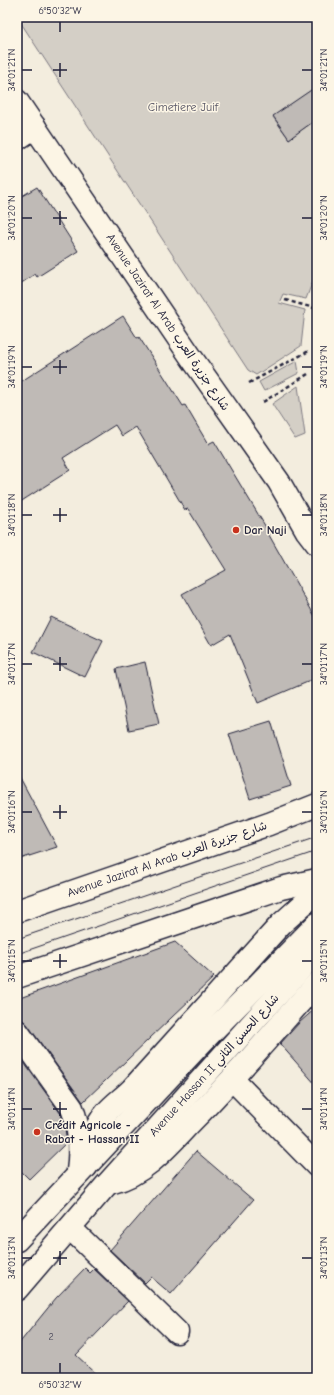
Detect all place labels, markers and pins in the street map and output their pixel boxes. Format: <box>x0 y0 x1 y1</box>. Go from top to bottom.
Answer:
place label: Dar Naji <box>244 523 287 537</box>
marker: Dar Naji <box>231 525 241 535</box>
place label: Crédit Agricole - Rabat - Hassan II <box>45 1118 139 1146</box>
marker: Crédit Agricole - Rabat - Hassan II <box>32 1127 42 1137</box>

